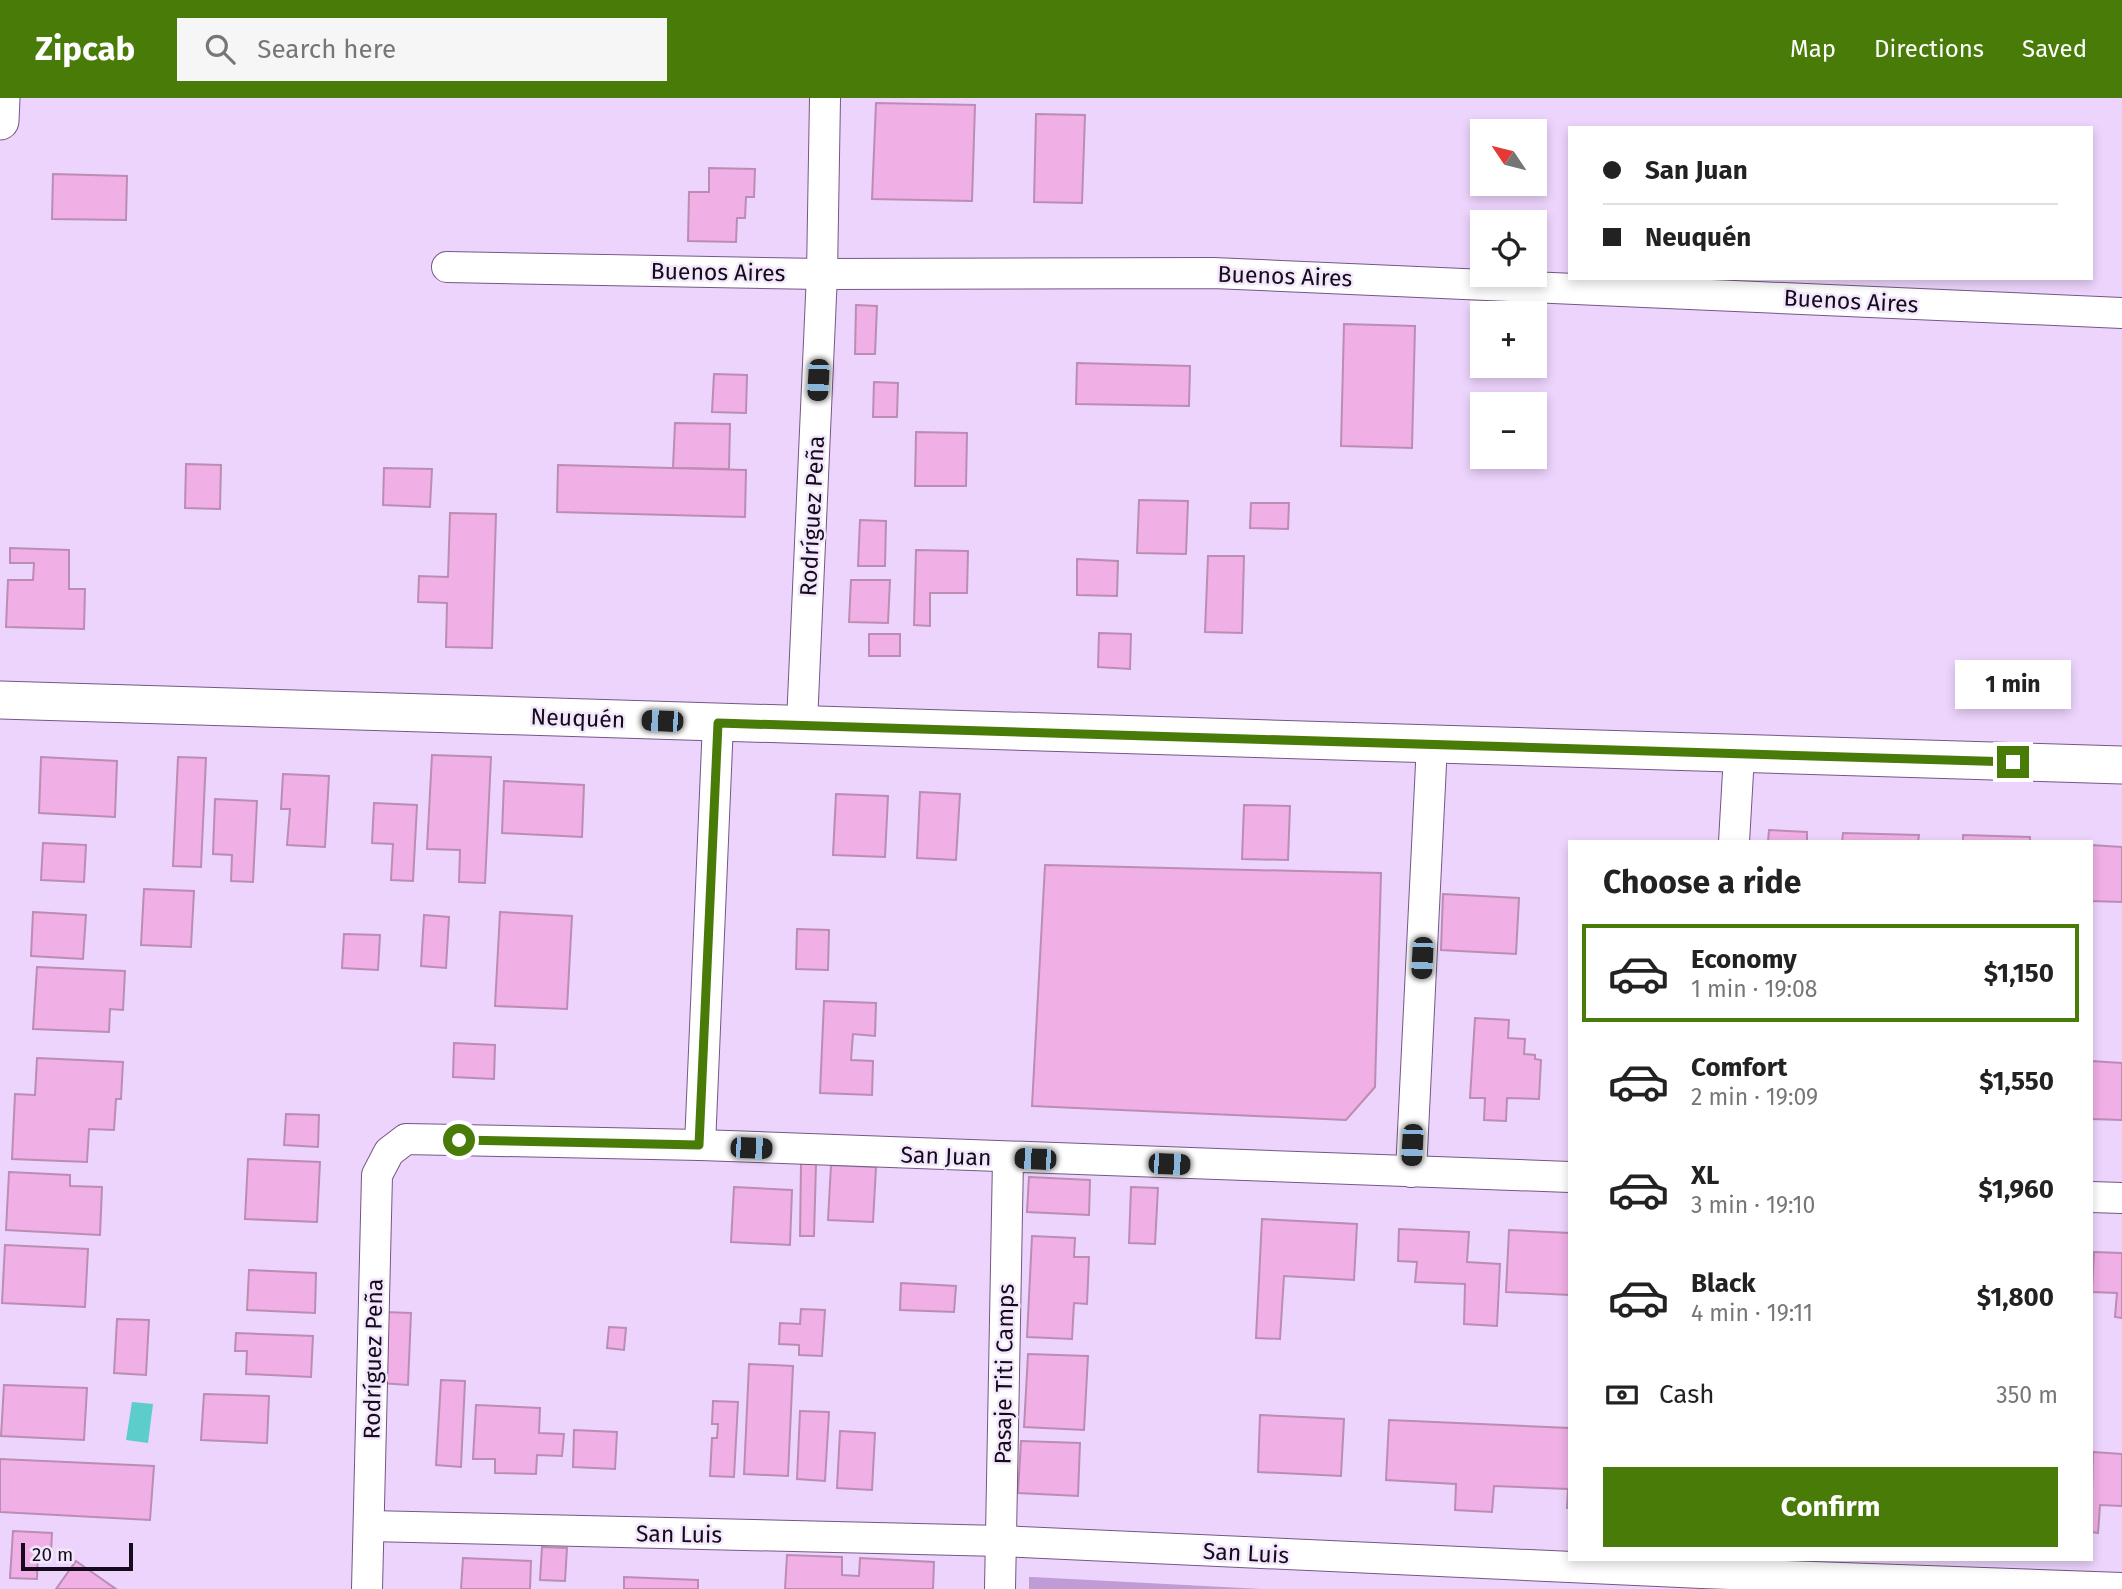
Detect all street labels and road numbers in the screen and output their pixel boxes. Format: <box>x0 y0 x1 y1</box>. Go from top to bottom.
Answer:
street label: Buenos Aires <box>650 257 786 287</box>
street label: Buenos Aires <box>1217 260 1353 292</box>
street label: Buenos Aires <box>1783 283 1919 319</box>
street label: Rodríguez Peña <box>794 435 830 597</box>
street label: Neuquén <box>530 702 626 734</box>
street label: San Juan <box>900 1140 992 1172</box>
street label: Rodríguez Peña <box>358 1278 388 1440</box>
street label: Pasaje Titi Camps <box>988 1283 1020 1465</box>
street label: San Luis <box>636 1519 722 1549</box>
street label: San Luis <box>1202 1537 1290 1569</box>

